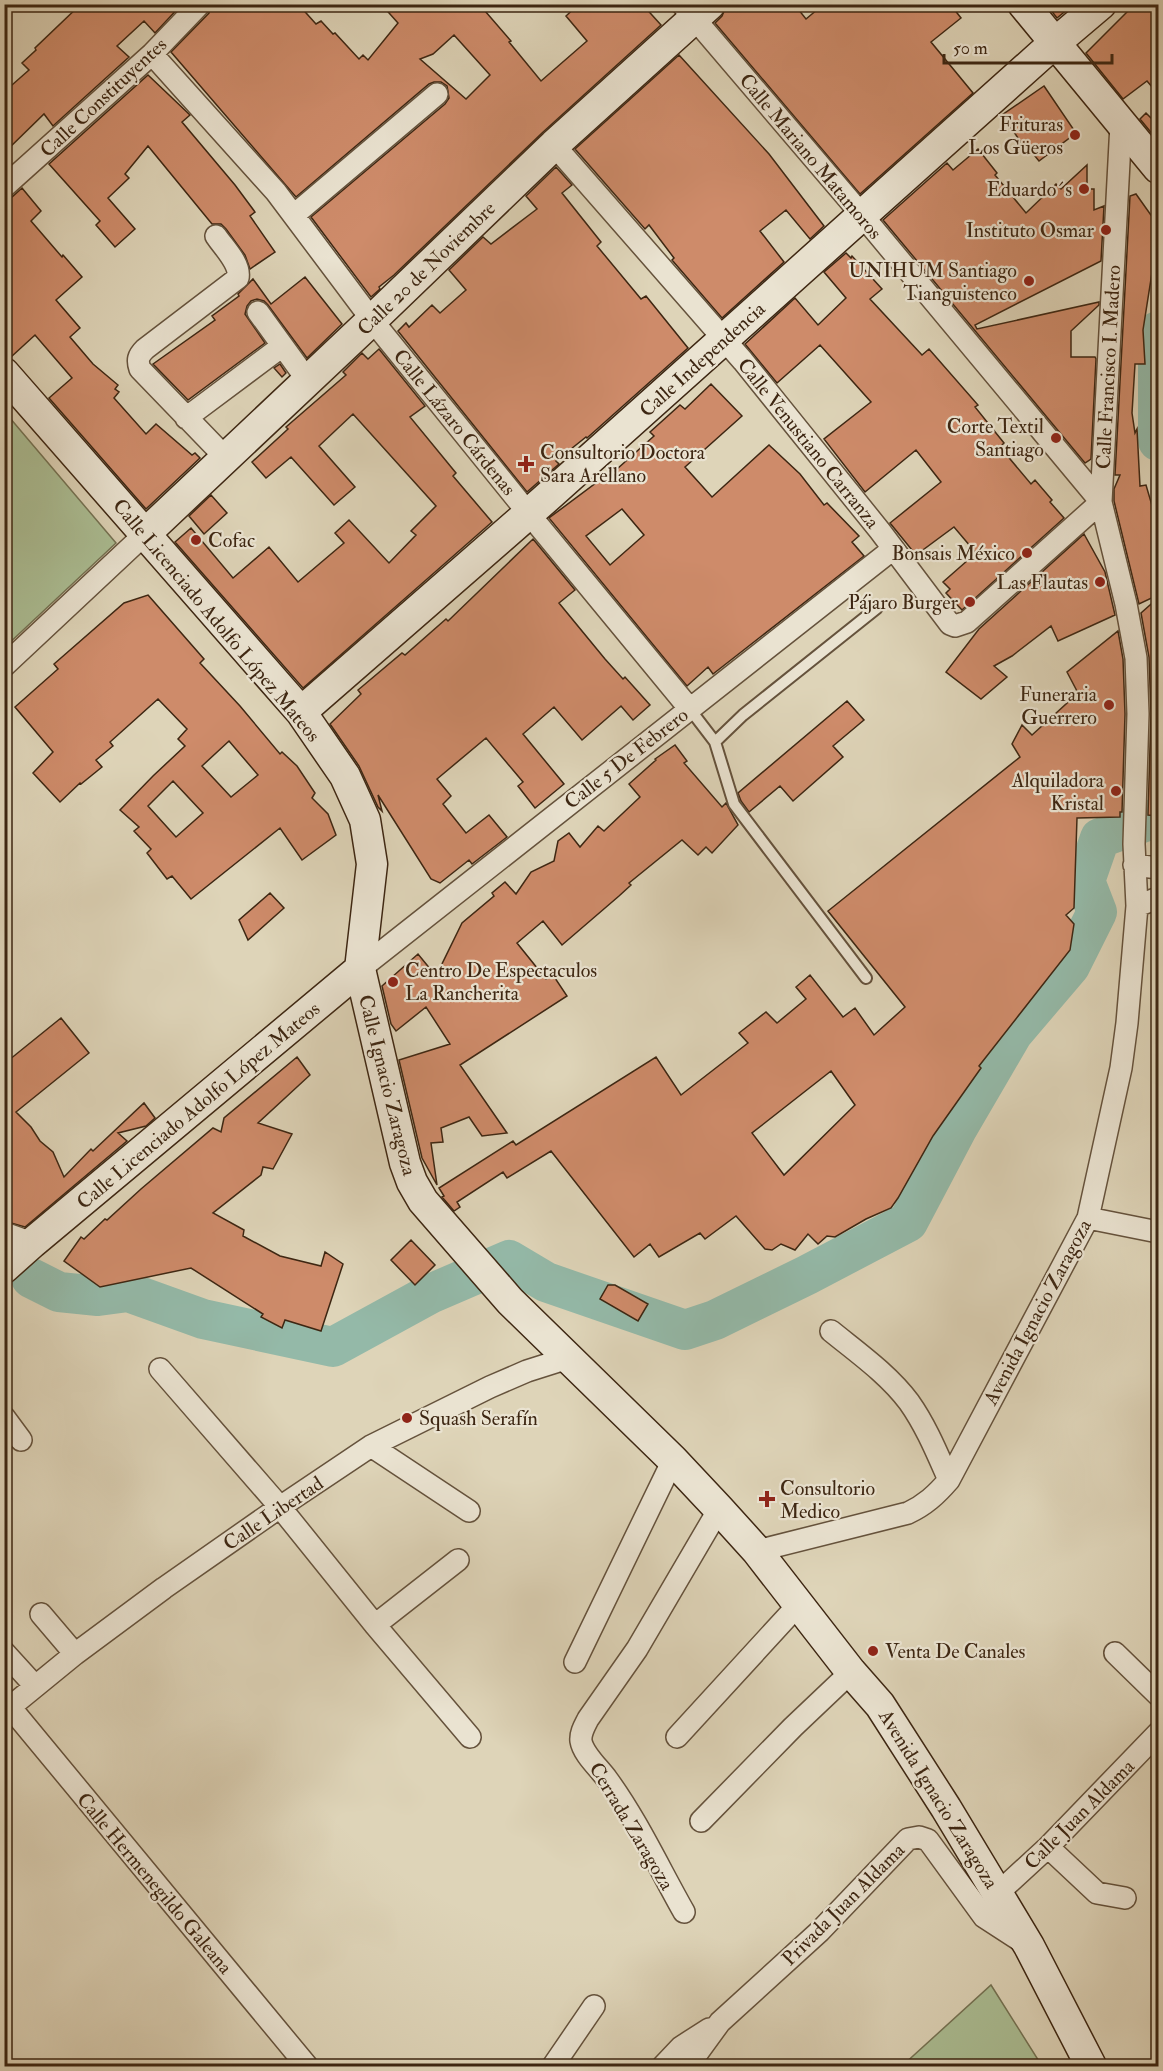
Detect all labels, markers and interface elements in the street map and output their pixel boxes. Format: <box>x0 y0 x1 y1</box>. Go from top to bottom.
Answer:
scale bar <box>944 27 1112 65</box>
street label: Calle Constituyentes <box>35 32 172 163</box>
text: 50 m <box>953 37 988 60</box>
street label: Calle Mariano Matamoros <box>734 68 888 245</box>
place label: Frituras Los Güeros <box>968 112 1063 160</box>
marker: Frituras Los Güeros <box>1068 128 1082 142</box>
place label: Eduardo´s <box>987 177 1072 202</box>
marker: Eduardo´s <box>1077 182 1091 196</box>
street label: Calle 20 de Noviembre <box>352 196 501 341</box>
place label: Instituto Osmar <box>966 218 1095 243</box>
marker: Instituto Osmar <box>1099 223 1113 237</box>
place label: UNIHUM Santiago Tianguistenco <box>849 258 1017 306</box>
street label: Calle Francisco I. Madero <box>1091 264 1126 470</box>
marker: UNIHUM Santiago Tianguistenco <box>1022 274 1036 288</box>
street label: Calle Independencia <box>634 296 772 423</box>
street label: Calle Lázaro Cárdenas <box>388 344 521 501</box>
street label: Calle Venustiano Carranza <box>732 353 886 534</box>
place label: Corte Textil Santiago <box>947 414 1044 462</box>
marker: Corte Textil Santiago <box>1049 431 1063 445</box>
place label: Consultorio Doctora Sara Arellano <box>540 440 706 488</box>
marker: Consultorio Doctora Sara Arellano <box>517 455 535 473</box>
street label: Calle Licenciado Adolfo López Mateos <box>107 494 326 748</box>
place label: Cofac <box>208 528 255 553</box>
marker: Cofac <box>189 533 203 547</box>
place label: Bonsais México <box>891 541 1015 566</box>
marker: Bonsais México <box>1020 546 1034 560</box>
place label: Las Flautas <box>996 570 1088 595</box>
marker: Las Flautas <box>1093 575 1107 589</box>
place label: Pájaro Burger <box>848 590 959 615</box>
marker: Pájaro Burger <box>963 595 977 609</box>
place label: Funeraria Guerrero <box>1019 682 1098 730</box>
marker: Funeraria Guerrero <box>1102 698 1116 712</box>
street label: Calle 5 De Febrero <box>559 702 693 815</box>
place label: Alquiladora Kristal <box>1011 768 1105 816</box>
marker: Alquiladora Kristal <box>1109 784 1123 798</box>
place label: Centro De Espectaculos La Rancherita <box>405 958 597 1006</box>
marker: Centro De Espectaculos La Rancherita <box>386 975 400 989</box>
street label: Calle Ignacio Zaragoza <box>353 992 422 1179</box>
street label: Calle Licenciado Adolfo López Mateos <box>72 996 326 1215</box>
street label: Avenida Ignacio Zaragoza <box>977 1214 1097 1410</box>
place label: Squash Serafín <box>419 1406 538 1431</box>
marker: Squash Serafín <box>400 1411 414 1425</box>
street label: Calle Libertad <box>218 1471 328 1556</box>
place label: Consultorio Medico <box>780 1476 875 1524</box>
marker: Consultorio Medico <box>758 1490 776 1508</box>
place label: Venta De Canales <box>885 1639 1026 1664</box>
marker: Venta De Canales <box>866 1644 880 1658</box>
street label: Avenida Ignacio Zaragoza <box>873 1704 1004 1894</box>
street label: Calle Juan Aldama <box>1019 1753 1140 1875</box>
street label: Cerrada Zaragoza <box>584 1758 680 1895</box>
street label: Calle Hermenegildo Galeana <box>71 1788 238 1980</box>
street label: Privada Juan Aldama <box>777 1837 911 1971</box>

